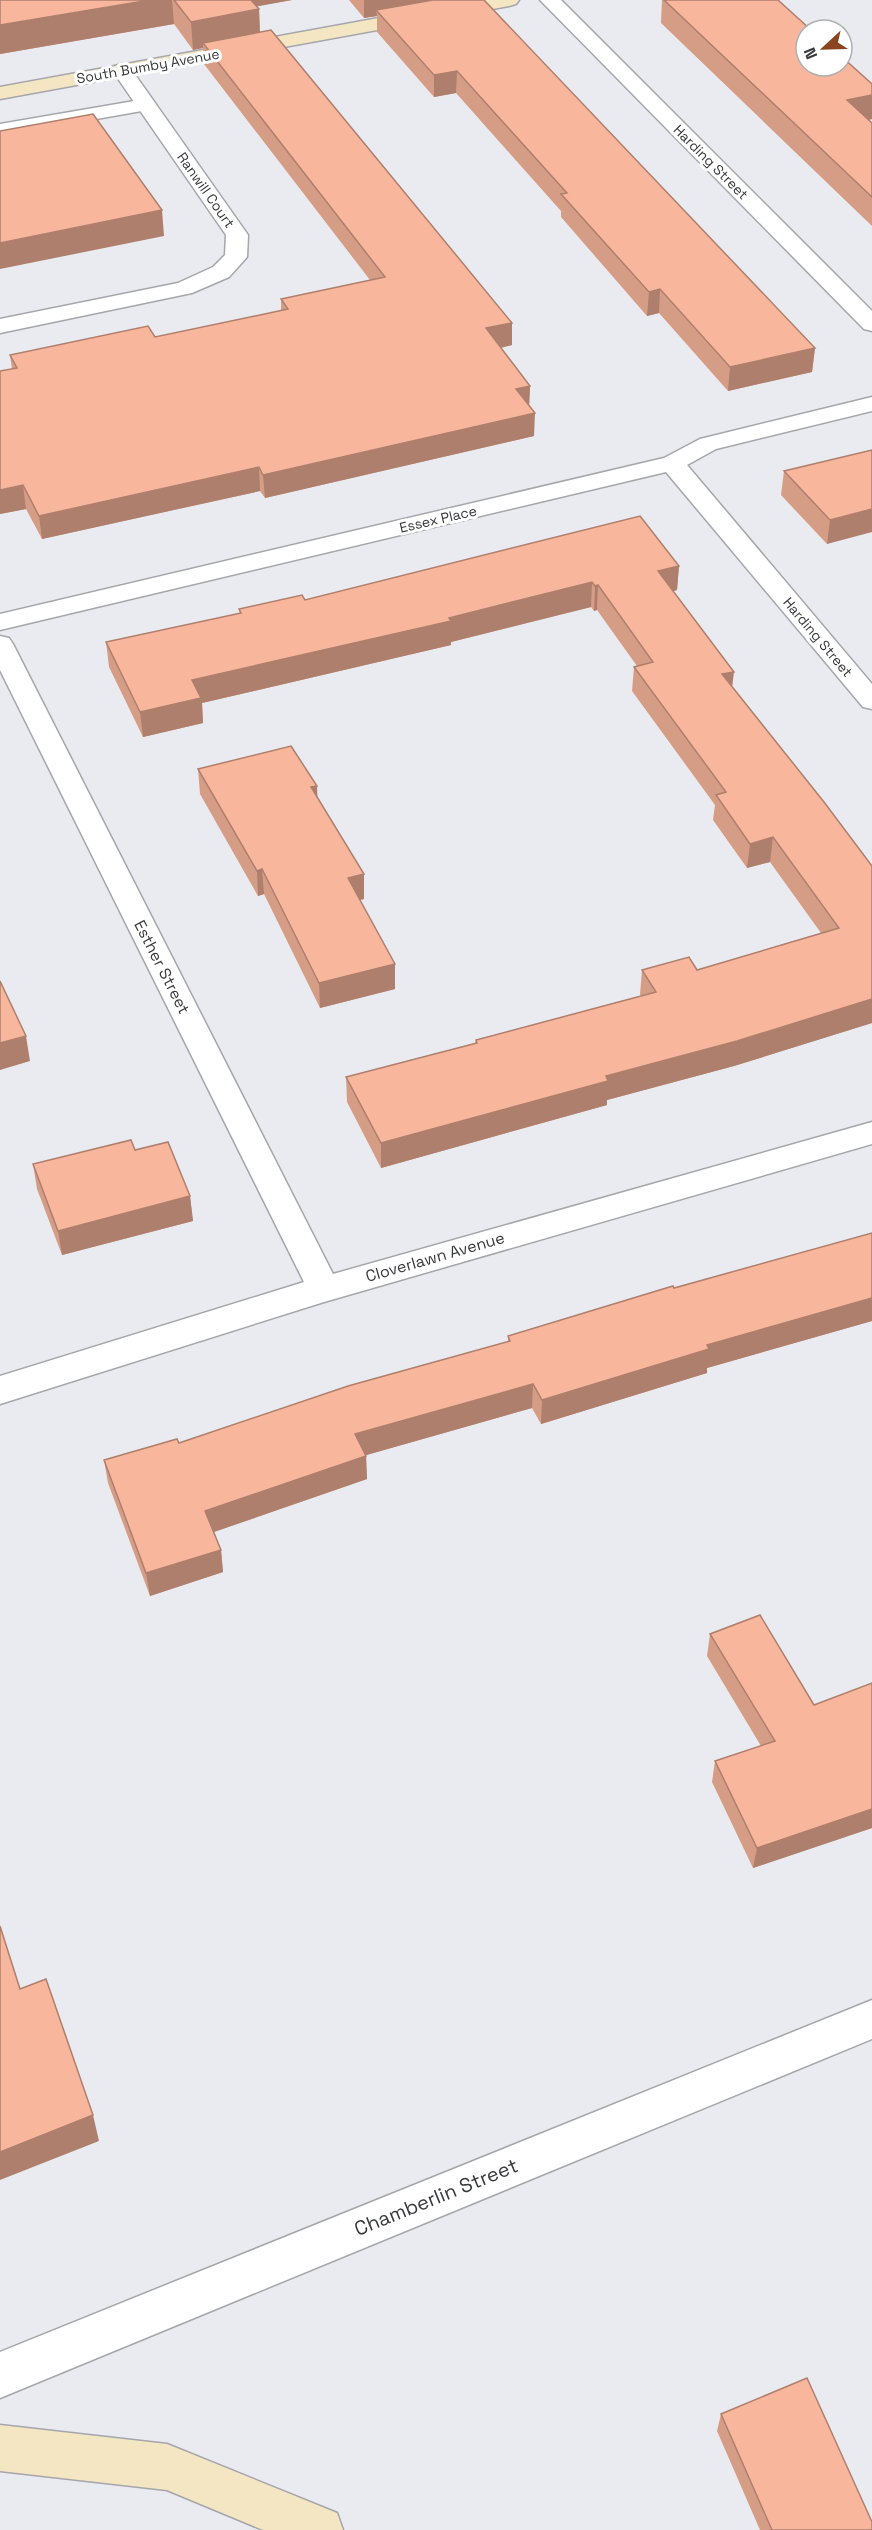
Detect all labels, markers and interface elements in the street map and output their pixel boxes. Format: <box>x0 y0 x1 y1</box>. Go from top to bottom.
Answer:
north arrow <box>794 18 854 78</box>
street label: South Bumby Avenue <box>75 45 221 87</box>
text: N <box>799 45 822 62</box>
street label: Harding Street <box>670 121 752 203</box>
street label: Ranwill Court <box>173 149 239 231</box>
street label: Essex Place <box>398 501 478 537</box>
street label: Harding Street <box>779 593 857 681</box>
street label: Esther Street <box>129 916 195 1018</box>
street label: Cloverlawn Avenue <box>363 1227 507 1287</box>
street label: Chamberlin Street <box>350 2152 522 2242</box>

